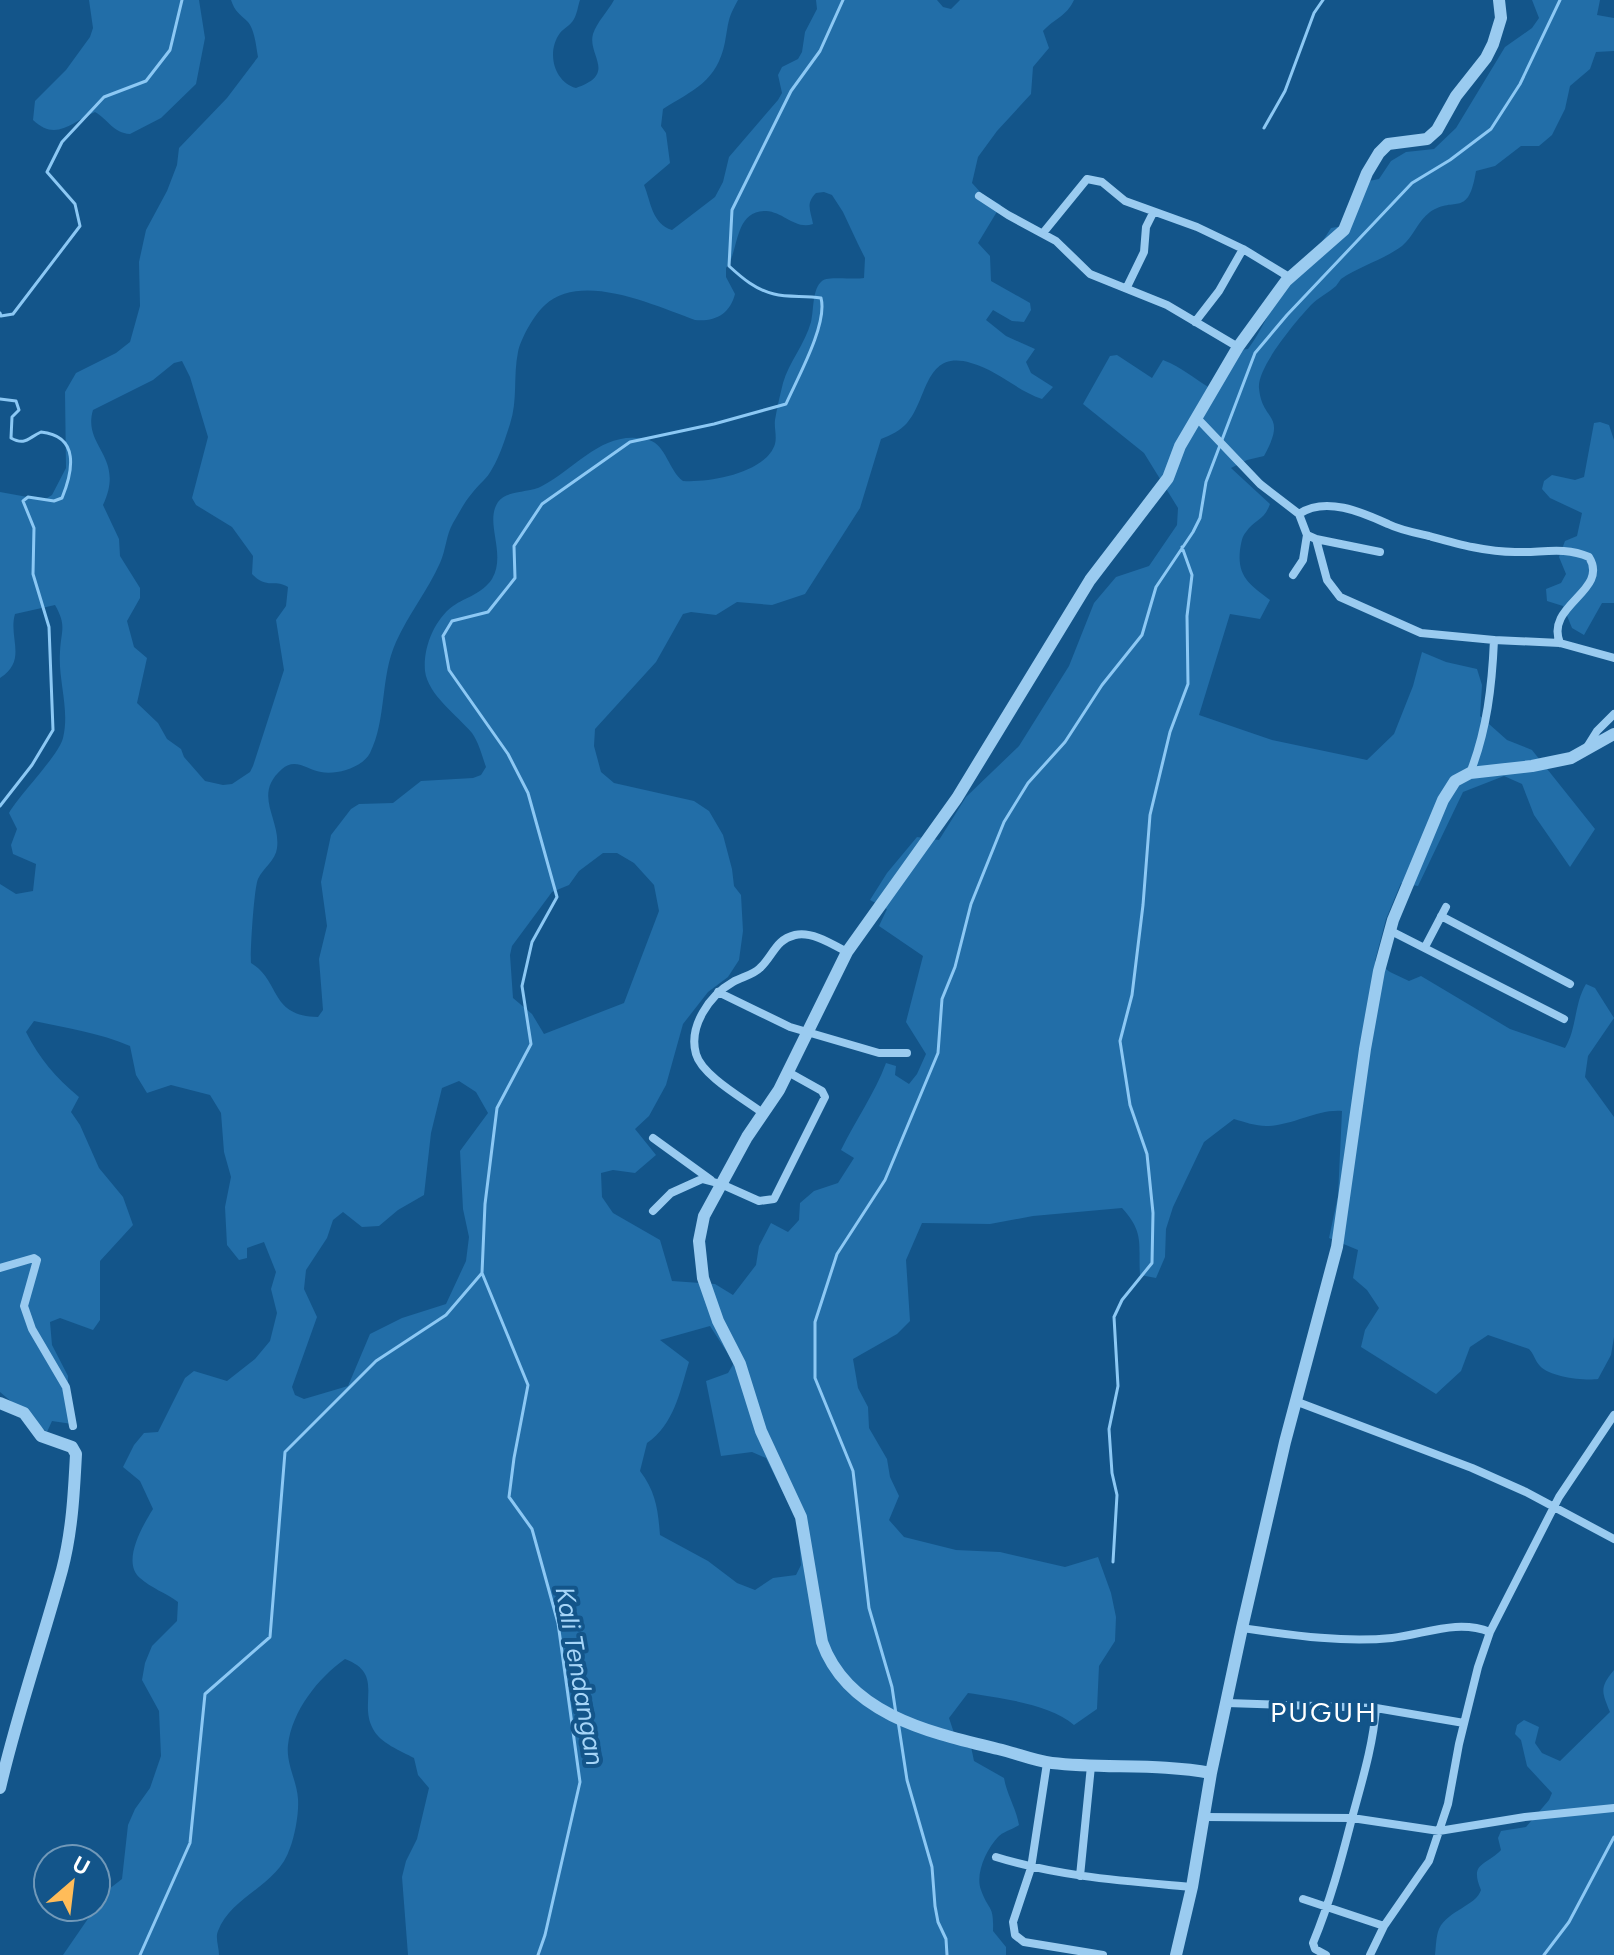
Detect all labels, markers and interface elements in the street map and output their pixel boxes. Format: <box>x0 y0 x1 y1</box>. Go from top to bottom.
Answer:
water label: Kali Tendangan <box>549 1584 611 1768</box>
district label: PUGUH <box>1270 1695 1378 1729</box>
north arrow <box>32 1843 112 1923</box>
text: U <box>68 1850 94 1881</box>

